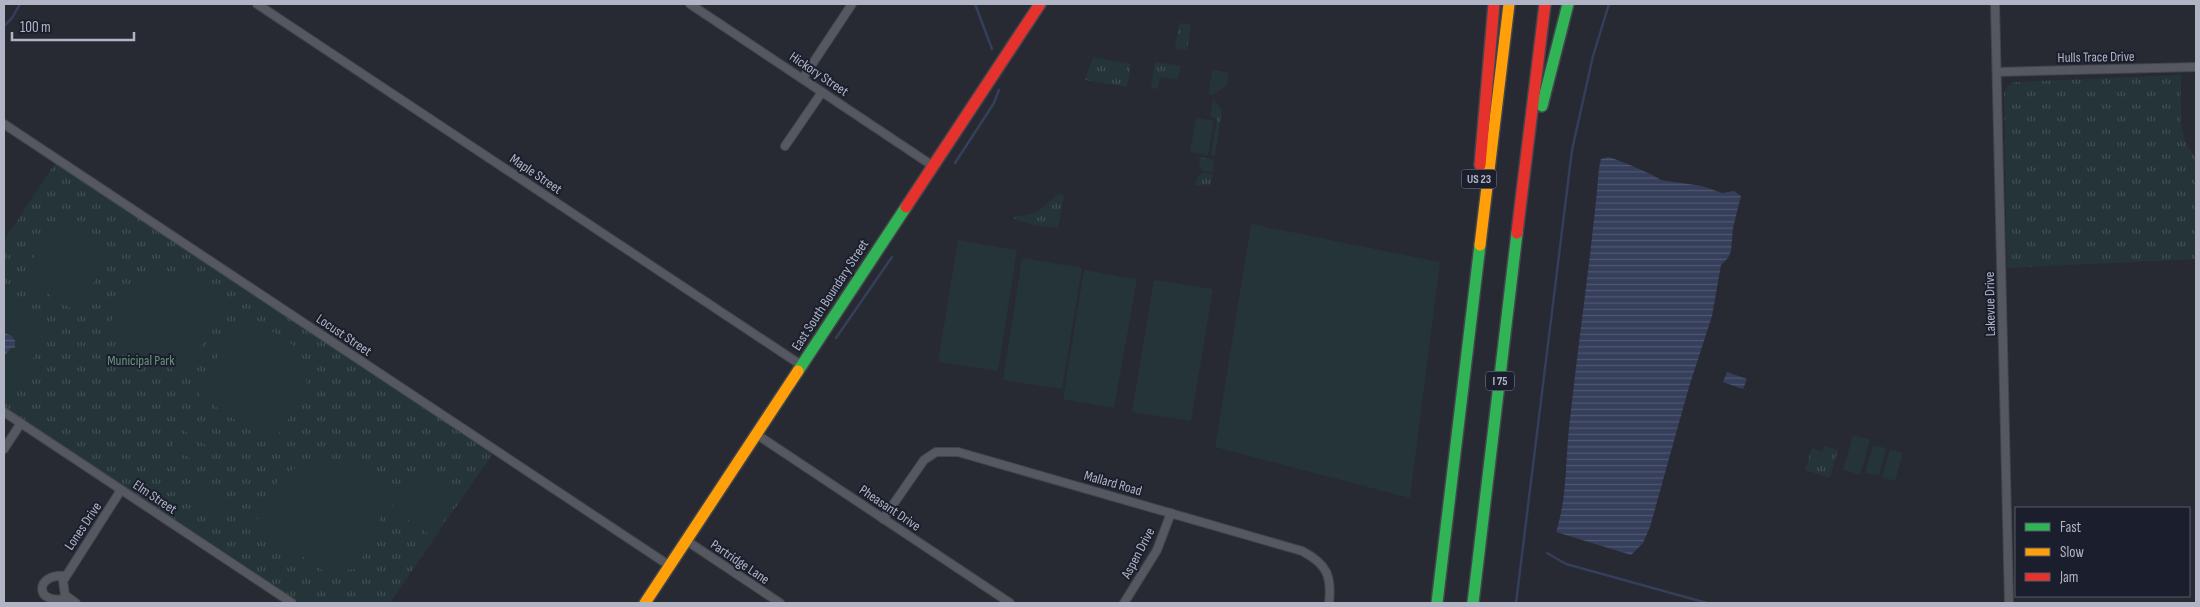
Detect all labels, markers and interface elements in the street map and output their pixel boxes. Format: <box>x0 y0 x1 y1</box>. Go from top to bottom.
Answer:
scale bar <box>12 10 135 42</box>
text: 100 m <box>20 18 51 37</box>
street label: Hickory Street <box>786 48 852 100</box>
street label: Hulls Trace Drive <box>2057 48 2135 66</box>
street label: Maple Street <box>507 150 565 198</box>
road number: US 23 <box>1462 170 1496 188</box>
street label: East South Boundary Street <box>788 236 872 354</box>
street label: Lakevue Drive <box>1981 271 1999 337</box>
street label: Locust Street <box>313 310 375 360</box>
park label: Municipal Park <box>107 352 175 369</box>
road number: I 75 <box>1486 372 1514 391</box>
street label: Mallard Road <box>1082 467 1144 499</box>
street label: Elm Street <box>130 476 180 518</box>
street label: Pheasant Drive <box>856 481 924 535</box>
street label: Lones Drive <box>61 499 105 553</box>
legend <box>2015 507 2190 597</box>
text: Fast <box>2060 518 2082 537</box>
street label: Aspen Drive <box>1117 525 1158 582</box>
street label: Partridge Lane <box>707 536 773 588</box>
text: Slow <box>2060 543 2084 562</box>
text: Jam <box>2059 568 2078 587</box>

